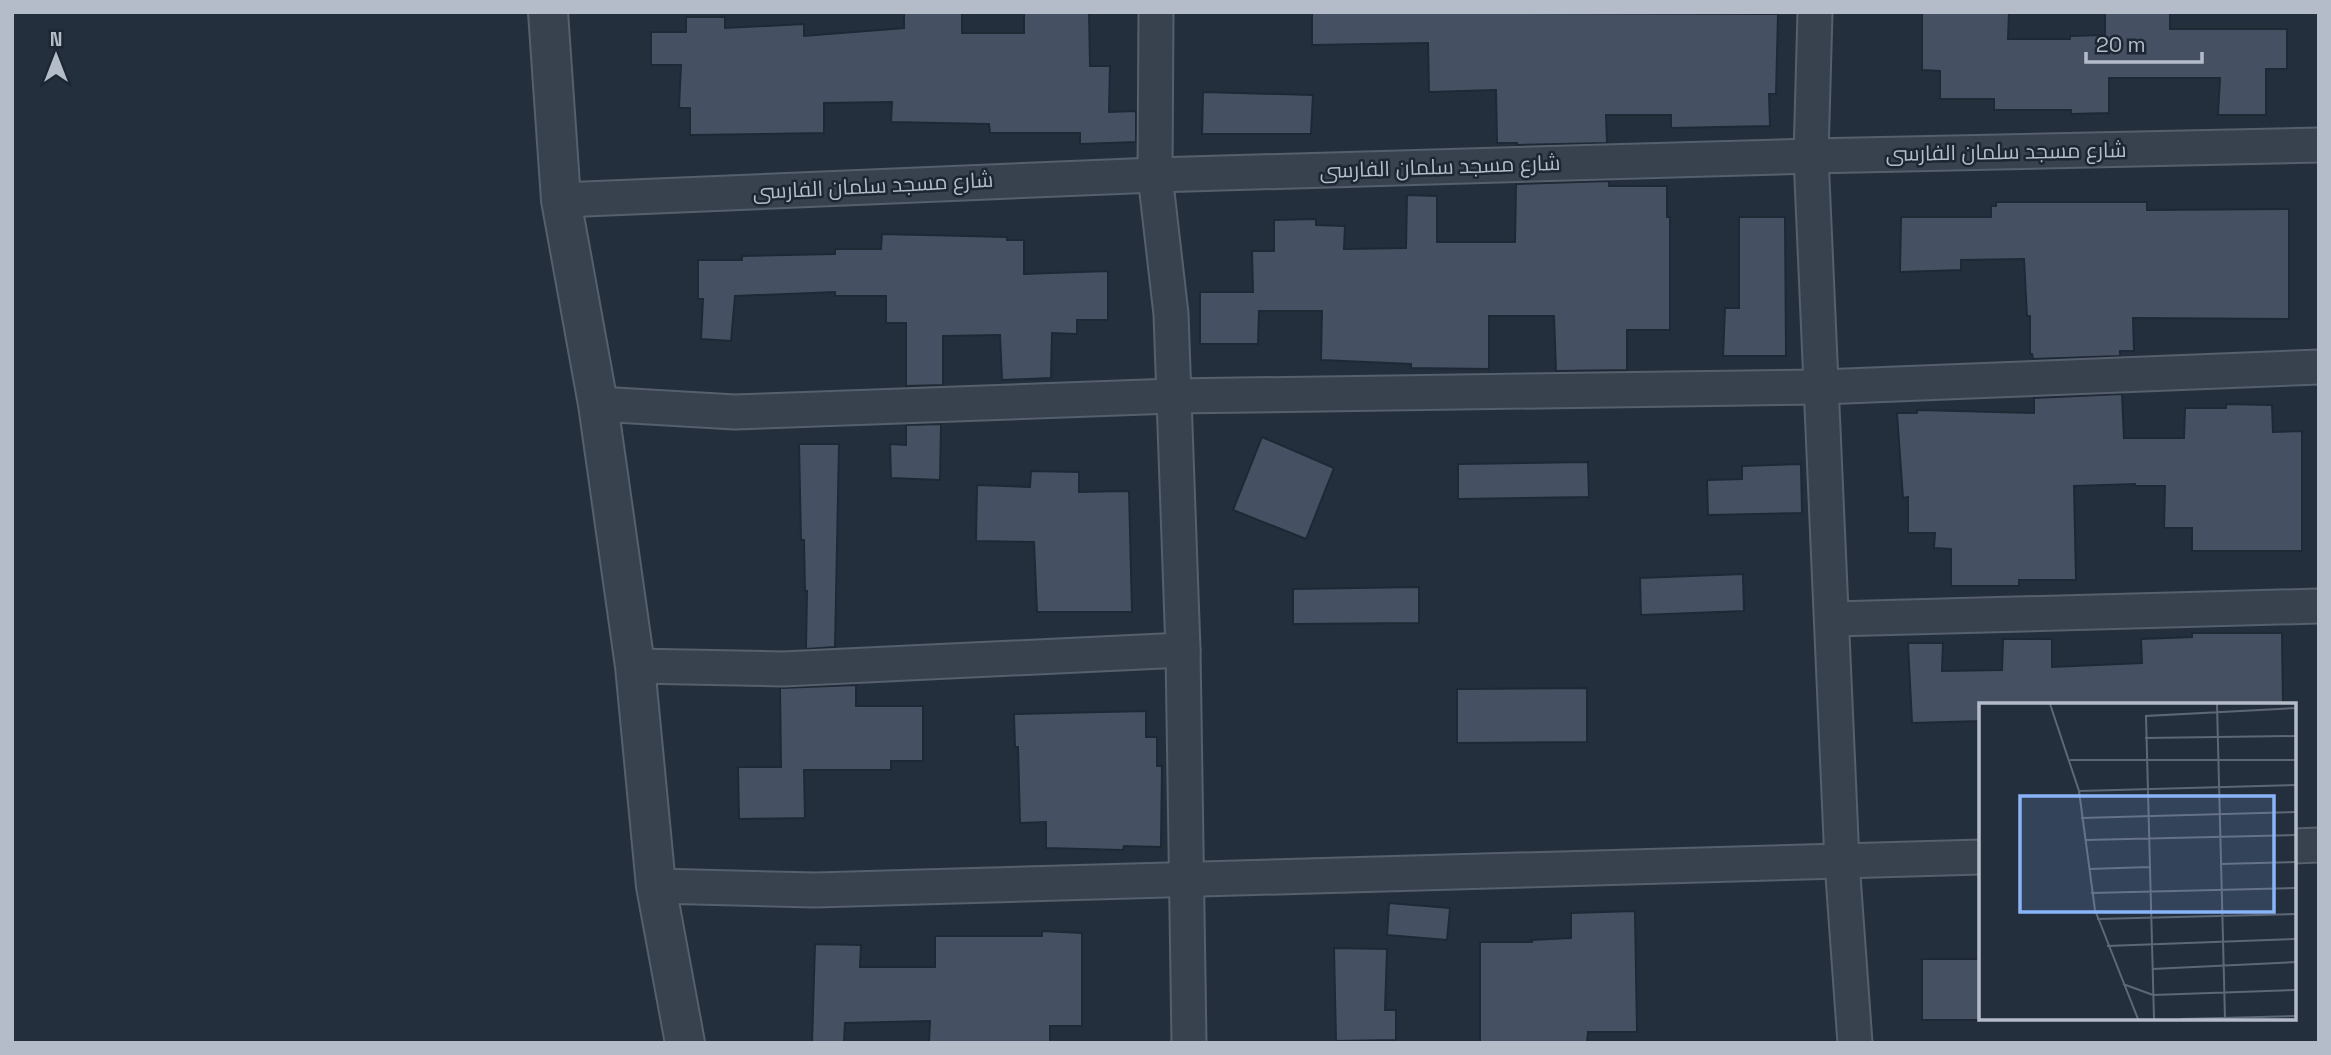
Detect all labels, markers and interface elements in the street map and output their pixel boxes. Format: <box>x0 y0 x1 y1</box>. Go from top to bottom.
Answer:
north arrow <box>21 21 91 91</box>
scale bar <box>2086 21 2202 65</box>
text: N <box>50 27 62 52</box>
text: 20 m <box>2096 31 2146 58</box>
street label: شارع مسجد سلمان الفارسى <box>1885 136 2127 168</box>
street label: شارع مسجد سلمان الفارسى <box>1319 149 1561 185</box>
street label: شارع مسجد سلمان الفارسى <box>752 166 994 206</box>
inset map <box>1979 703 2296 1020</box>

